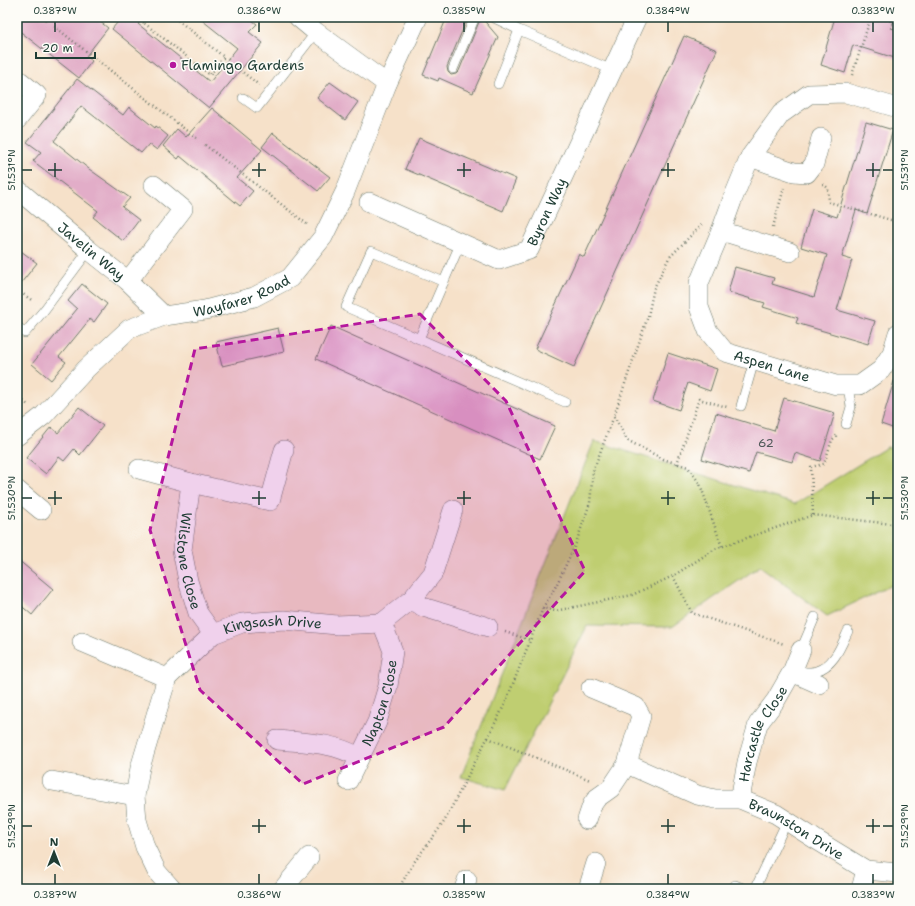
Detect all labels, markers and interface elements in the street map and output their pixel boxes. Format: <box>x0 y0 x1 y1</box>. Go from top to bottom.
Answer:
text: 0.387°W <box>33 4 77 17</box>
text: 0.386°W <box>237 4 281 17</box>
text: 0.385°W <box>442 4 486 17</box>
text: 0.384°W <box>646 4 690 17</box>
text: 0.383°W <box>851 4 895 17</box>
scale bar <box>36 34 95 60</box>
text: 20 m <box>42 40 73 56</box>
place label: Flamingo Gardens <box>181 56 305 74</box>
marker: Flamingo Gardens <box>168 60 178 70</box>
text: 51.531°N <box>5 149 18 191</box>
text: 51.531°N <box>898 149 911 191</box>
street label: Byron Way <box>523 175 570 249</box>
street label: Javelin Way <box>54 218 129 284</box>
street label: Wayfarer Road <box>192 271 293 321</box>
street label: Aspen Lane <box>732 346 812 386</box>
house number: 62 <box>758 435 774 451</box>
text: 51.530°N <box>5 476 18 520</box>
text: 51.530°N <box>898 476 911 520</box>
street label: Wilstone Close <box>173 511 205 612</box>
street label: Kingsash Drive <box>221 611 323 638</box>
street label: Napton Close <box>358 658 401 749</box>
street label: Harcastle Close <box>734 682 791 783</box>
street label: Braunston Drive <box>746 795 847 864</box>
text: 51.529°N <box>5 804 18 848</box>
text: 51.529°N <box>898 804 911 848</box>
north arrow <box>34 832 74 872</box>
text: N <box>50 835 59 850</box>
text: 0.387°W <box>33 888 77 901</box>
text: 0.386°W <box>237 888 281 901</box>
text: 0.385°W <box>442 888 486 901</box>
text: 0.384°W <box>646 888 690 901</box>
text: 0.383°W <box>851 888 895 901</box>

